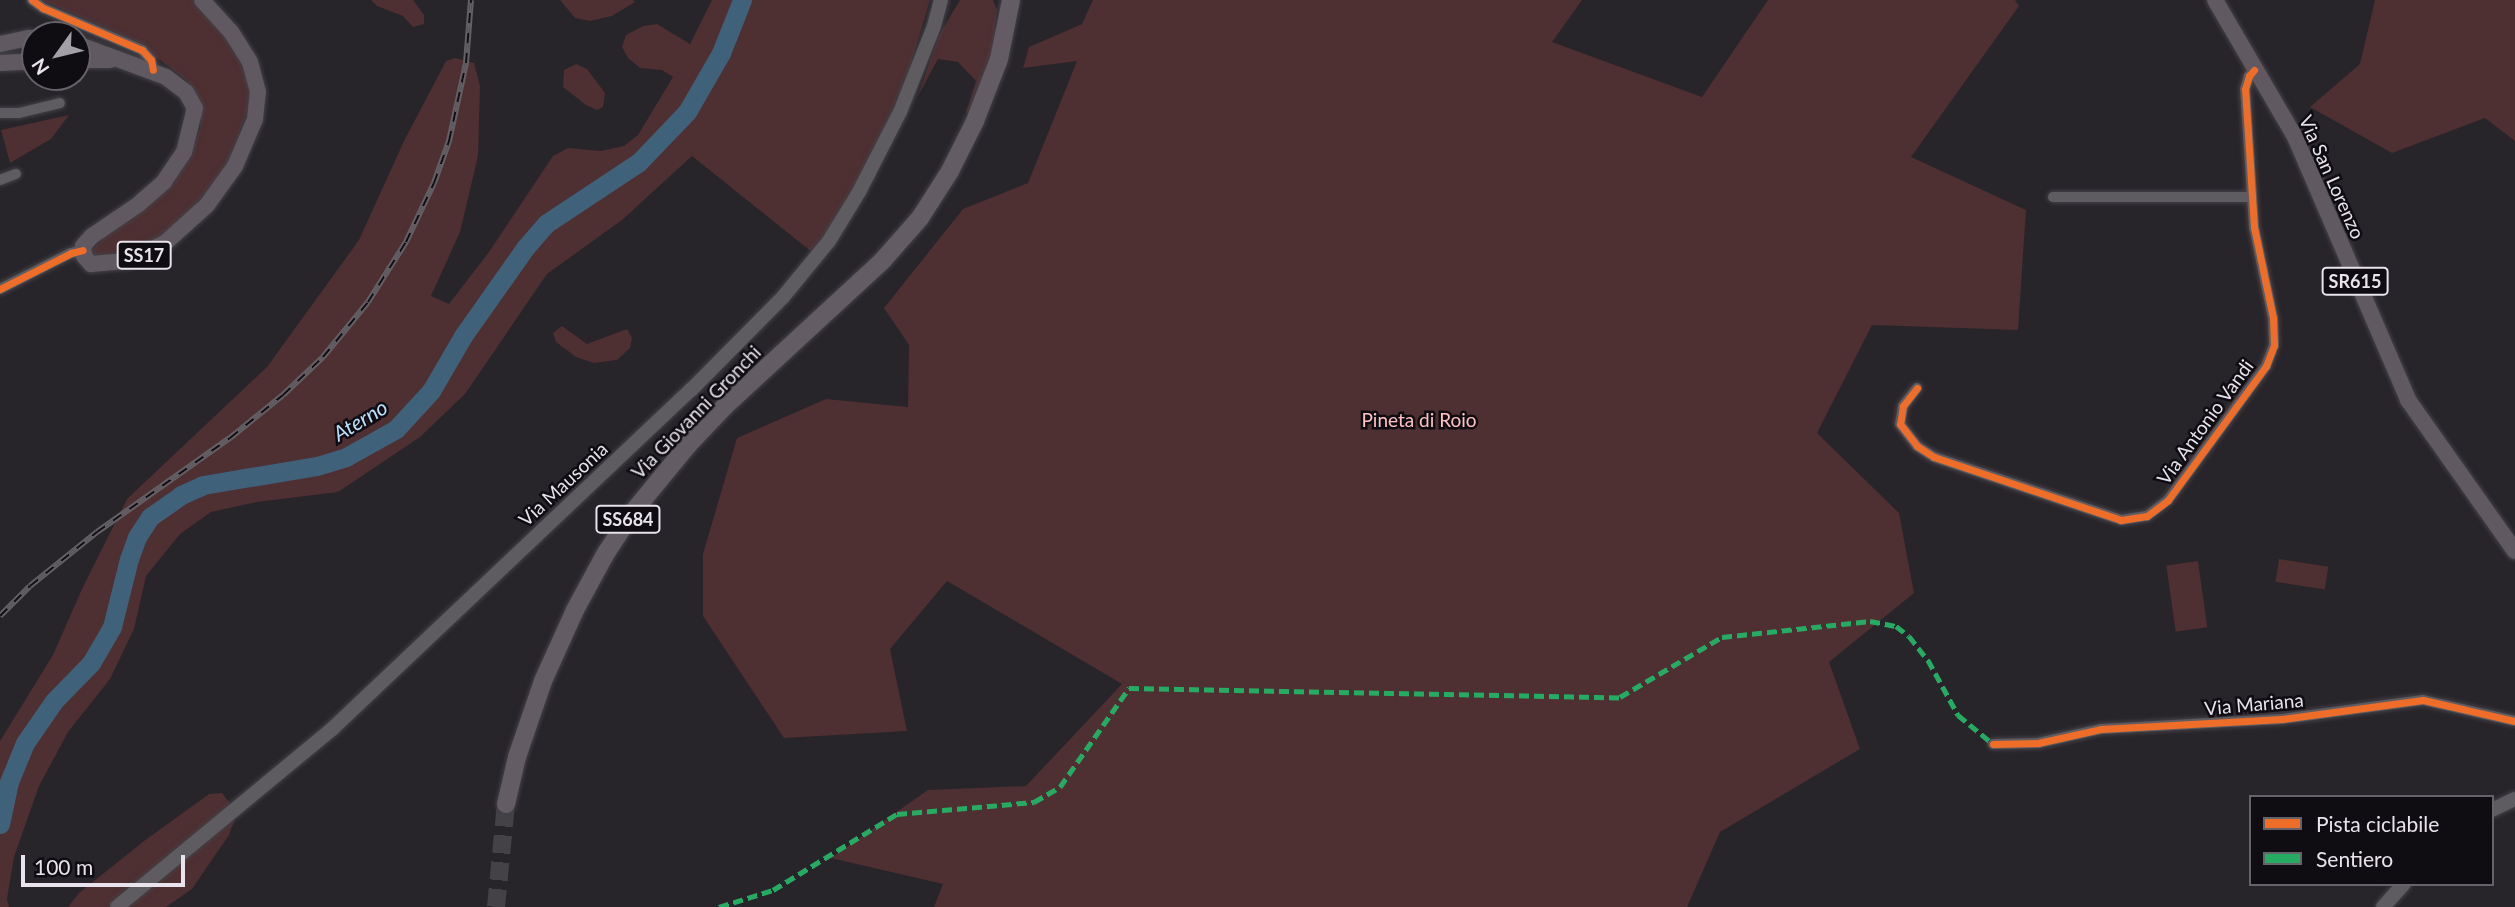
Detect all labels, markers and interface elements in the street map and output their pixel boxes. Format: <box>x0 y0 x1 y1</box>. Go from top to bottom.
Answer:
north arrow <box>21 21 91 91</box>
text: N <box>26 54 53 79</box>
street label: Via San Lorenzo <box>2295 112 2369 242</box>
road number: SS17 <box>116 241 172 270</box>
road number: SR615 <box>2320 267 2390 296</box>
street label: Via Giovanni Gronchi <box>627 341 765 483</box>
street label: Via Antonio Vandi <box>2152 355 2258 489</box>
water label: Aterno <box>328 394 392 446</box>
park label: Pineta di Roio <box>1361 409 1477 431</box>
street label: Via Mausonia <box>514 437 612 531</box>
road number: SS684 <box>595 504 661 534</box>
street label: Via Mariana <box>2203 688 2305 720</box>
legend <box>2249 795 2494 886</box>
text: Pista ciclabile <box>2316 811 2439 836</box>
scale bar <box>24 841 189 885</box>
text: Sentiero <box>2316 846 2393 871</box>
text: 100 m <box>34 854 93 879</box>

